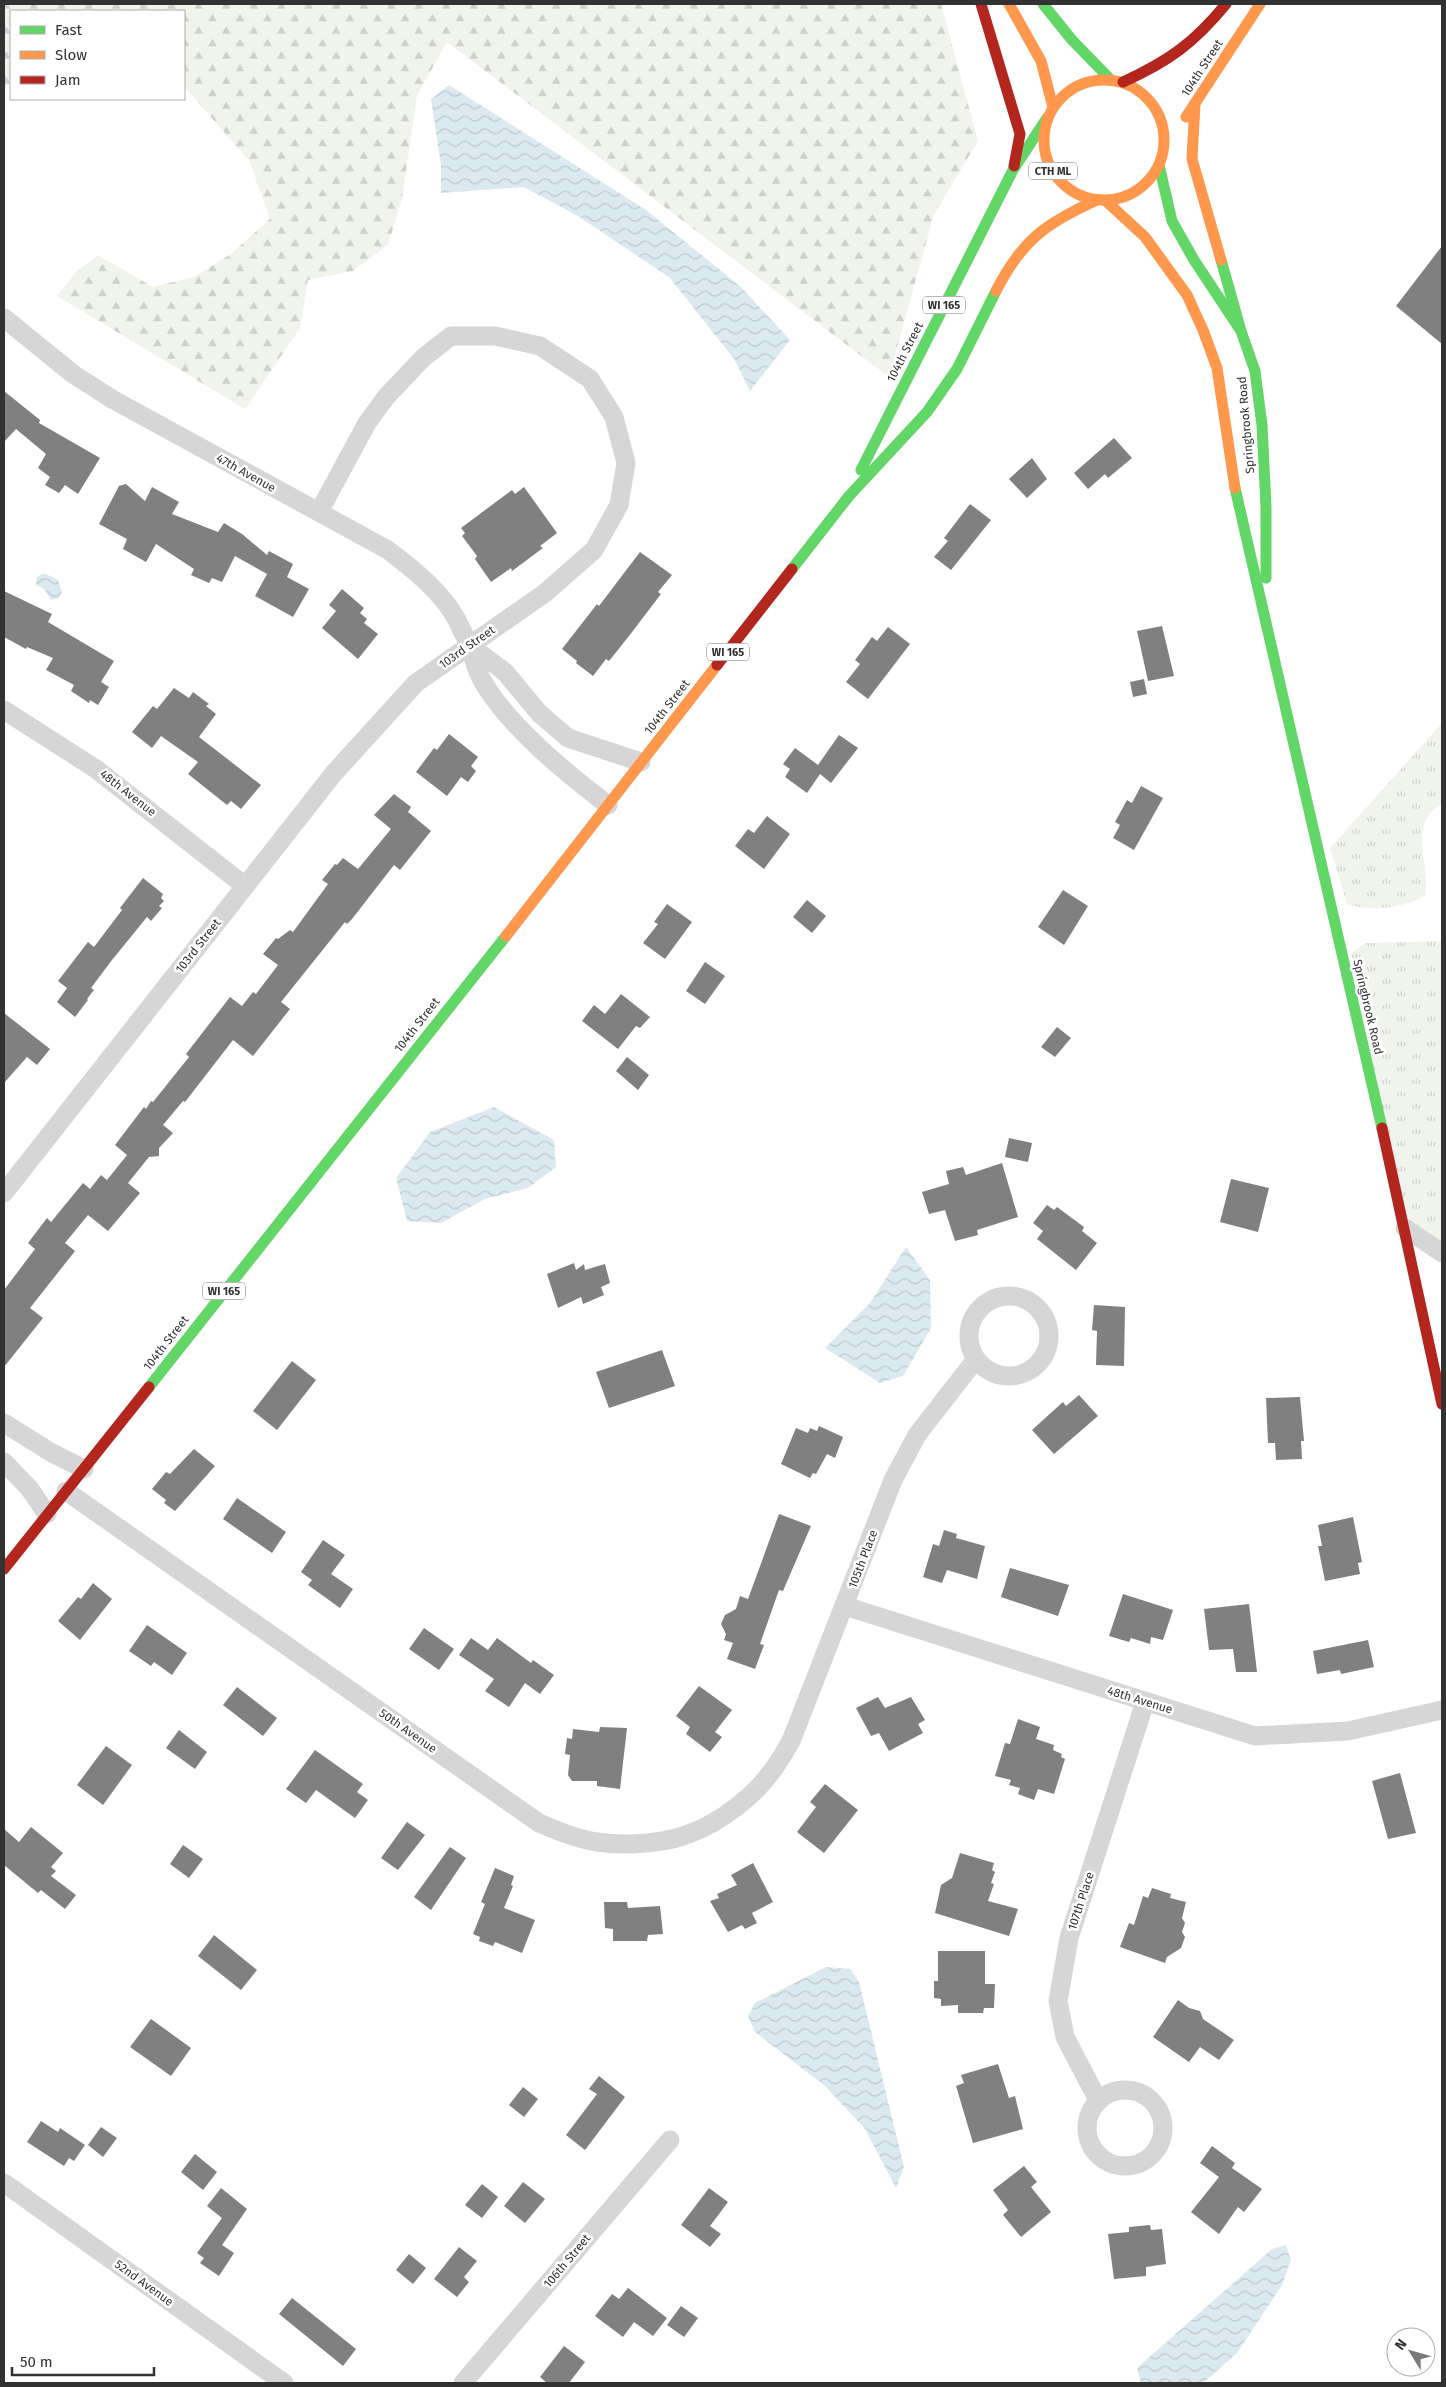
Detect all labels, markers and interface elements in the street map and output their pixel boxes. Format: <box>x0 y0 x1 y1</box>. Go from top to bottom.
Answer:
legend <box>10 10 185 100</box>
text: Fast <box>55 21 82 39</box>
street label: 104th Street <box>1178 36 1226 99</box>
text: Slow <box>55 46 87 64</box>
text: Jam <box>55 71 81 89</box>
road number: CTH ML <box>1029 162 1077 180</box>
road number: WI 165 <box>923 296 965 314</box>
street label: 104th Street <box>884 319 926 384</box>
street label: Springbrook Road <box>1235 376 1257 474</box>
street label: 47th Avenue <box>214 451 278 495</box>
street label: 103rd Street <box>436 622 498 671</box>
road number: WI 165 <box>707 644 749 660</box>
street label: 104th Street <box>641 676 693 737</box>
street label: 48th Avenue <box>97 767 159 819</box>
street label: 103rd Street <box>172 916 224 976</box>
street label: Springbrook Road <box>1350 958 1386 1056</box>
street label: 104th Street <box>391 994 443 1055</box>
road number: WI 165 <box>203 1282 245 1300</box>
street label: 104th Street <box>140 1312 192 1373</box>
street label: 105th Place <box>845 1528 881 1590</box>
street label: 48th Avenue <box>1106 1683 1174 1717</box>
street label: 50th Avenue <box>377 1706 439 1756</box>
street label: 107th Place <box>1065 1870 1097 1932</box>
street label: 106th Street <box>541 2231 594 2291</box>
street label: 52nd Avenue <box>112 2257 176 2309</box>
north arrow <box>1386 2327 1436 2377</box>
text: N <box>1391 2336 1411 2353</box>
scale bar <box>12 2344 155 2376</box>
text: 50 m <box>20 2353 53 2371</box>

